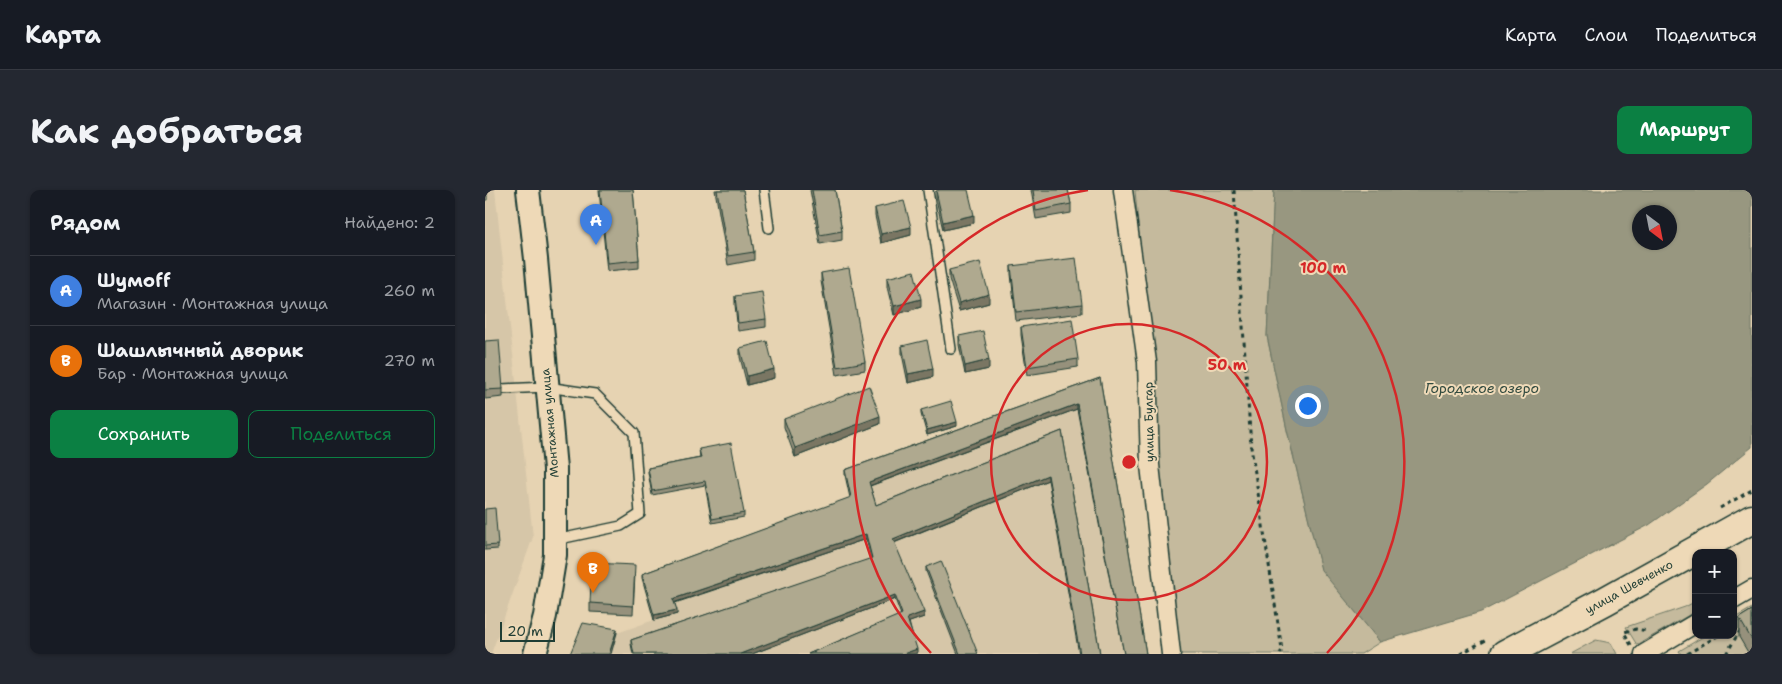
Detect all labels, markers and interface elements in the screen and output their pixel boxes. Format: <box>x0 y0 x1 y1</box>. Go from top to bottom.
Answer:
text: Карта <box>25 19 101 51</box>
text: Карта <box>1505 23 1556 47</box>
text: Слои <box>1584 23 1628 47</box>
text: Поделиться <box>1656 23 1757 47</box>
button: Маршрут <box>1617 106 1752 154</box>
text: Как добраться <box>30 107 303 154</box>
pin: A <box>580 204 612 245</box>
north arrow <box>1632 205 1677 250</box>
text: Рядом <box>50 209 120 237</box>
text: Найдено: 2 <box>344 212 435 233</box>
text: 100 m <box>1300 258 1346 278</box>
text: Шумоff <box>97 268 171 293</box>
text: A <box>60 280 72 301</box>
text: 260 m <box>383 280 435 301</box>
text: Магазин · Монтажная улица <box>97 293 328 314</box>
text: Шашлычный дворик <box>97 338 304 363</box>
text: B <box>61 350 71 371</box>
text: 270 m <box>384 350 435 371</box>
text: 50 m <box>1208 355 1247 375</box>
text: Бар · Монтажная улица <box>97 363 288 384</box>
street label: Монтажная улица <box>537 367 563 478</box>
water label: Городское озеро <box>1425 379 1539 397</box>
street label: улица Булгар <box>1140 381 1158 462</box>
your location <box>1295 393 1321 419</box>
button: Сохранить <box>50 410 238 458</box>
button: Поделиться <box>248 410 435 458</box>
centre of rings <box>1120 453 1138 471</box>
map controls <box>1692 549 1737 639</box>
button: + <box>1692 549 1737 594</box>
pin: B <box>577 552 609 593</box>
street label: улица Шевченко <box>1582 556 1676 618</box>
button: − <box>1692 594 1737 639</box>
scale bar <box>500 619 555 642</box>
text: 20 m <box>507 622 543 640</box>

